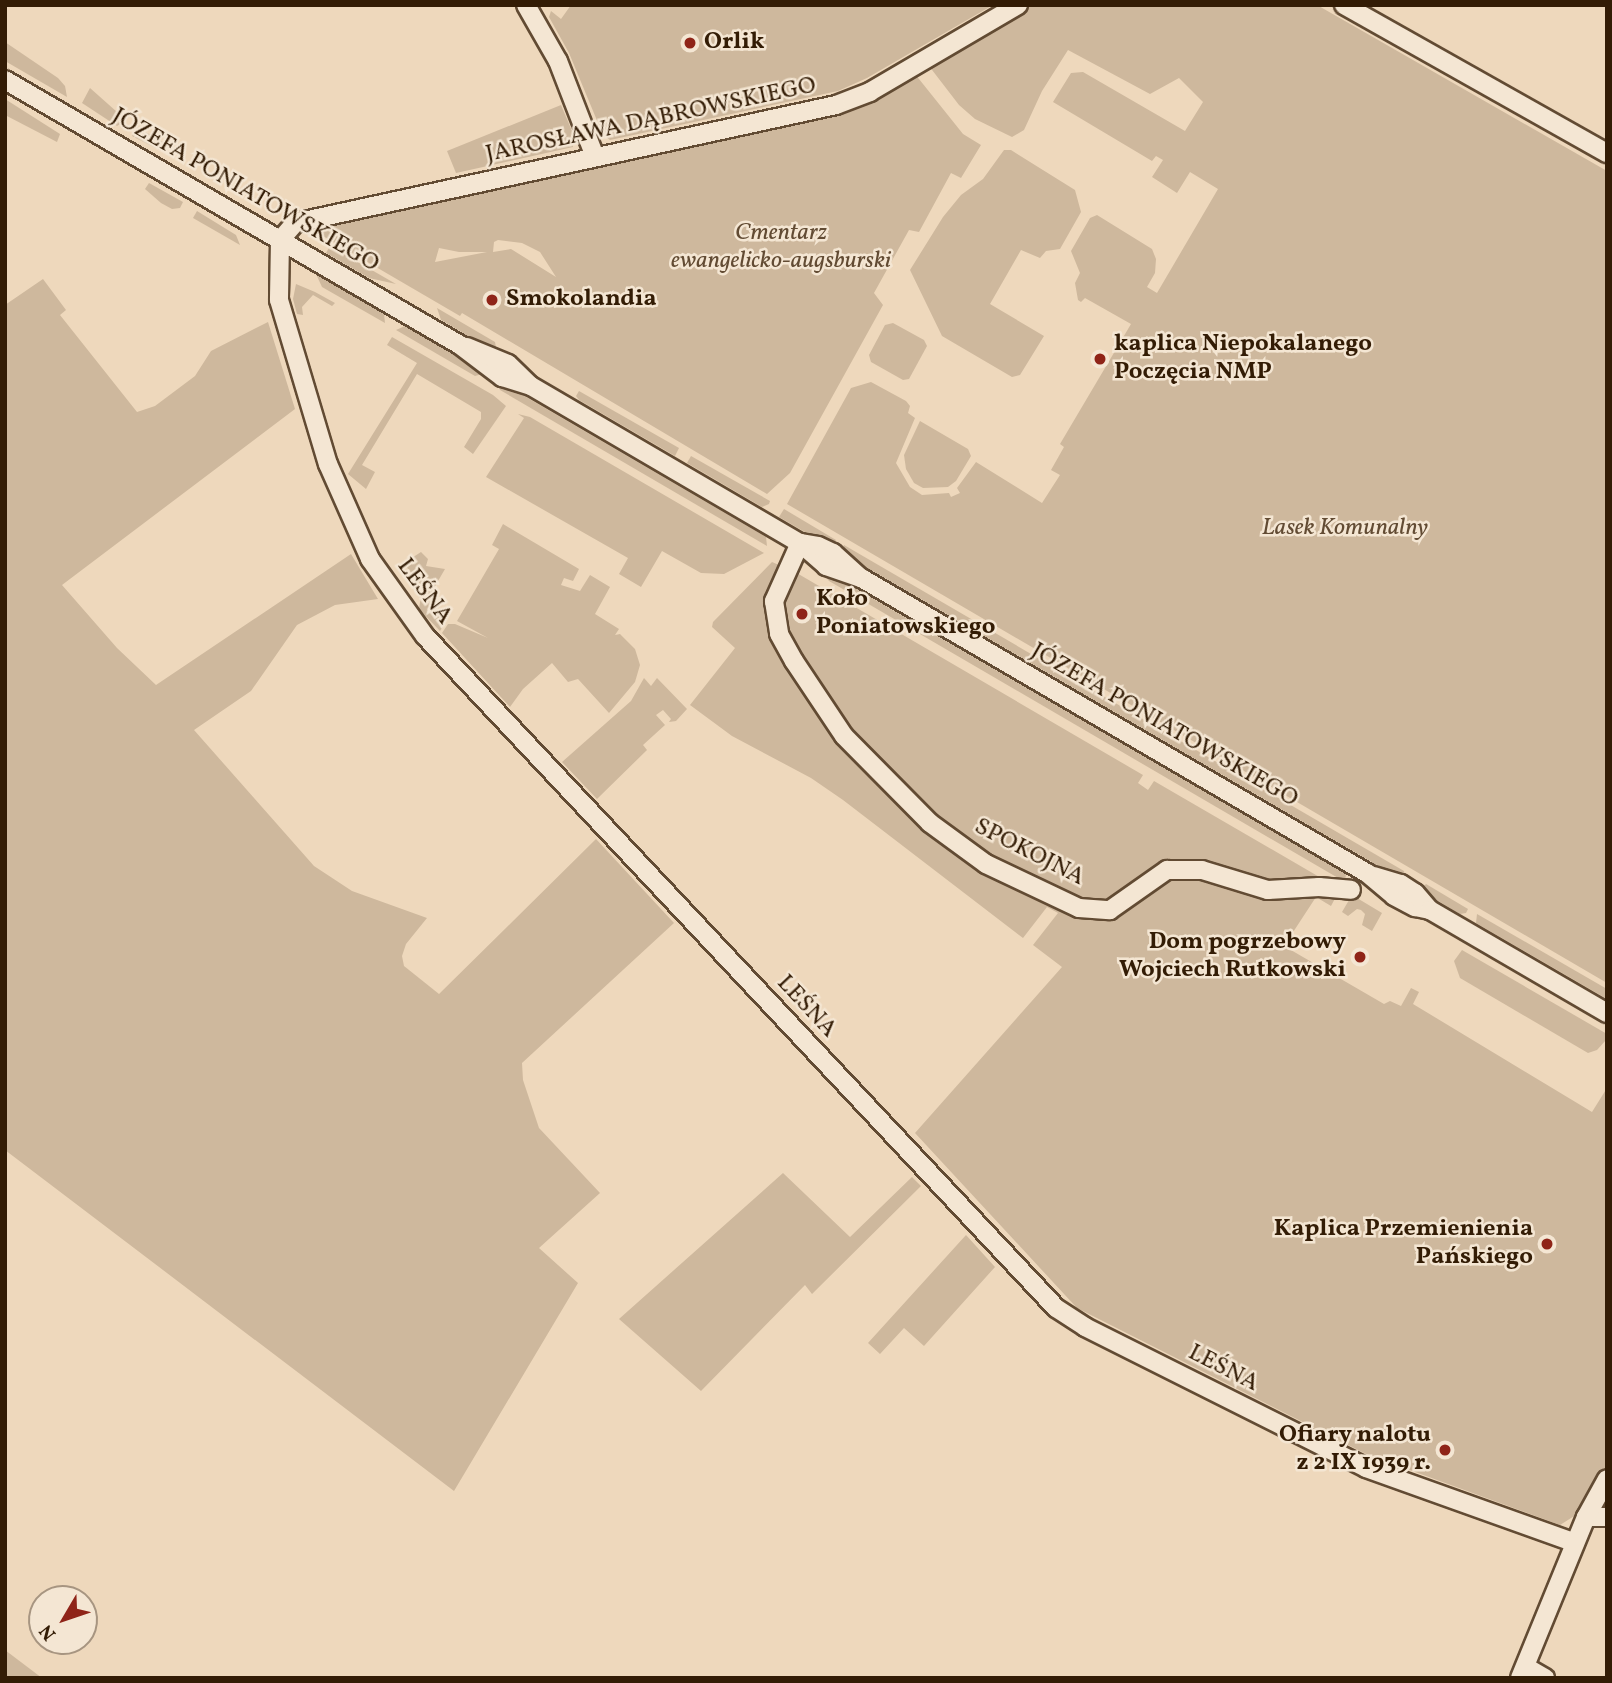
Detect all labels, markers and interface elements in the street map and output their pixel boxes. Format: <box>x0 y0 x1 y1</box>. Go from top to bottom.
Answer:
place label: Orlik <box>704 29 765 57</box>
marker: Orlik <box>682 35 698 51</box>
street label: JAROSŁAWA DĄBROWSKIEGO <box>483 72 819 170</box>
street label: JÓZEFA PONIATOWSKIEGO <box>106 103 384 279</box>
park label: Cmentarz ewangelicko-augsburski <box>671 220 891 276</box>
place label: Smokolandia <box>506 286 657 314</box>
marker: Smokolandia <box>484 292 500 308</box>
place label: kaplica Niepokalanego Poczęcia NMP <box>1114 331 1372 387</box>
marker: kaplica Niepokalanego Poczęcia NMP <box>1092 351 1108 367</box>
park label: Lasek Komunalny <box>1262 515 1428 543</box>
street label: LEŚNA <box>390 553 458 631</box>
place label: Koło Poniatowskiego <box>816 586 996 642</box>
marker: Koło Poniatowskiego <box>794 606 810 622</box>
street label: JÓZEFA PONIATOWSKIEGO <box>1025 638 1303 814</box>
street label: SPOKOJNA <box>969 813 1089 893</box>
place label: Dom pogrzebowy Wojciech Rutkowski <box>1119 929 1346 985</box>
marker: Dom pogrzebowy Wojciech Rutkowski <box>1352 949 1368 965</box>
street label: LEŚNA <box>770 970 842 1044</box>
place label: Kaplica Przemienienia Pańskiego <box>1274 1216 1533 1272</box>
marker: Kaplica Przemienienia Pańskiego <box>1539 1236 1555 1252</box>
street label: LEŚNA <box>1183 1339 1263 1399</box>
place label: Ofiary nalotu z 2 IX 1939 r. <box>1279 1422 1431 1478</box>
marker: Ofiary nalotu z 2 IX 1939 r. <box>1437 1442 1453 1458</box>
north arrow <box>28 1585 98 1655</box>
text: N <box>34 1618 63 1646</box>

